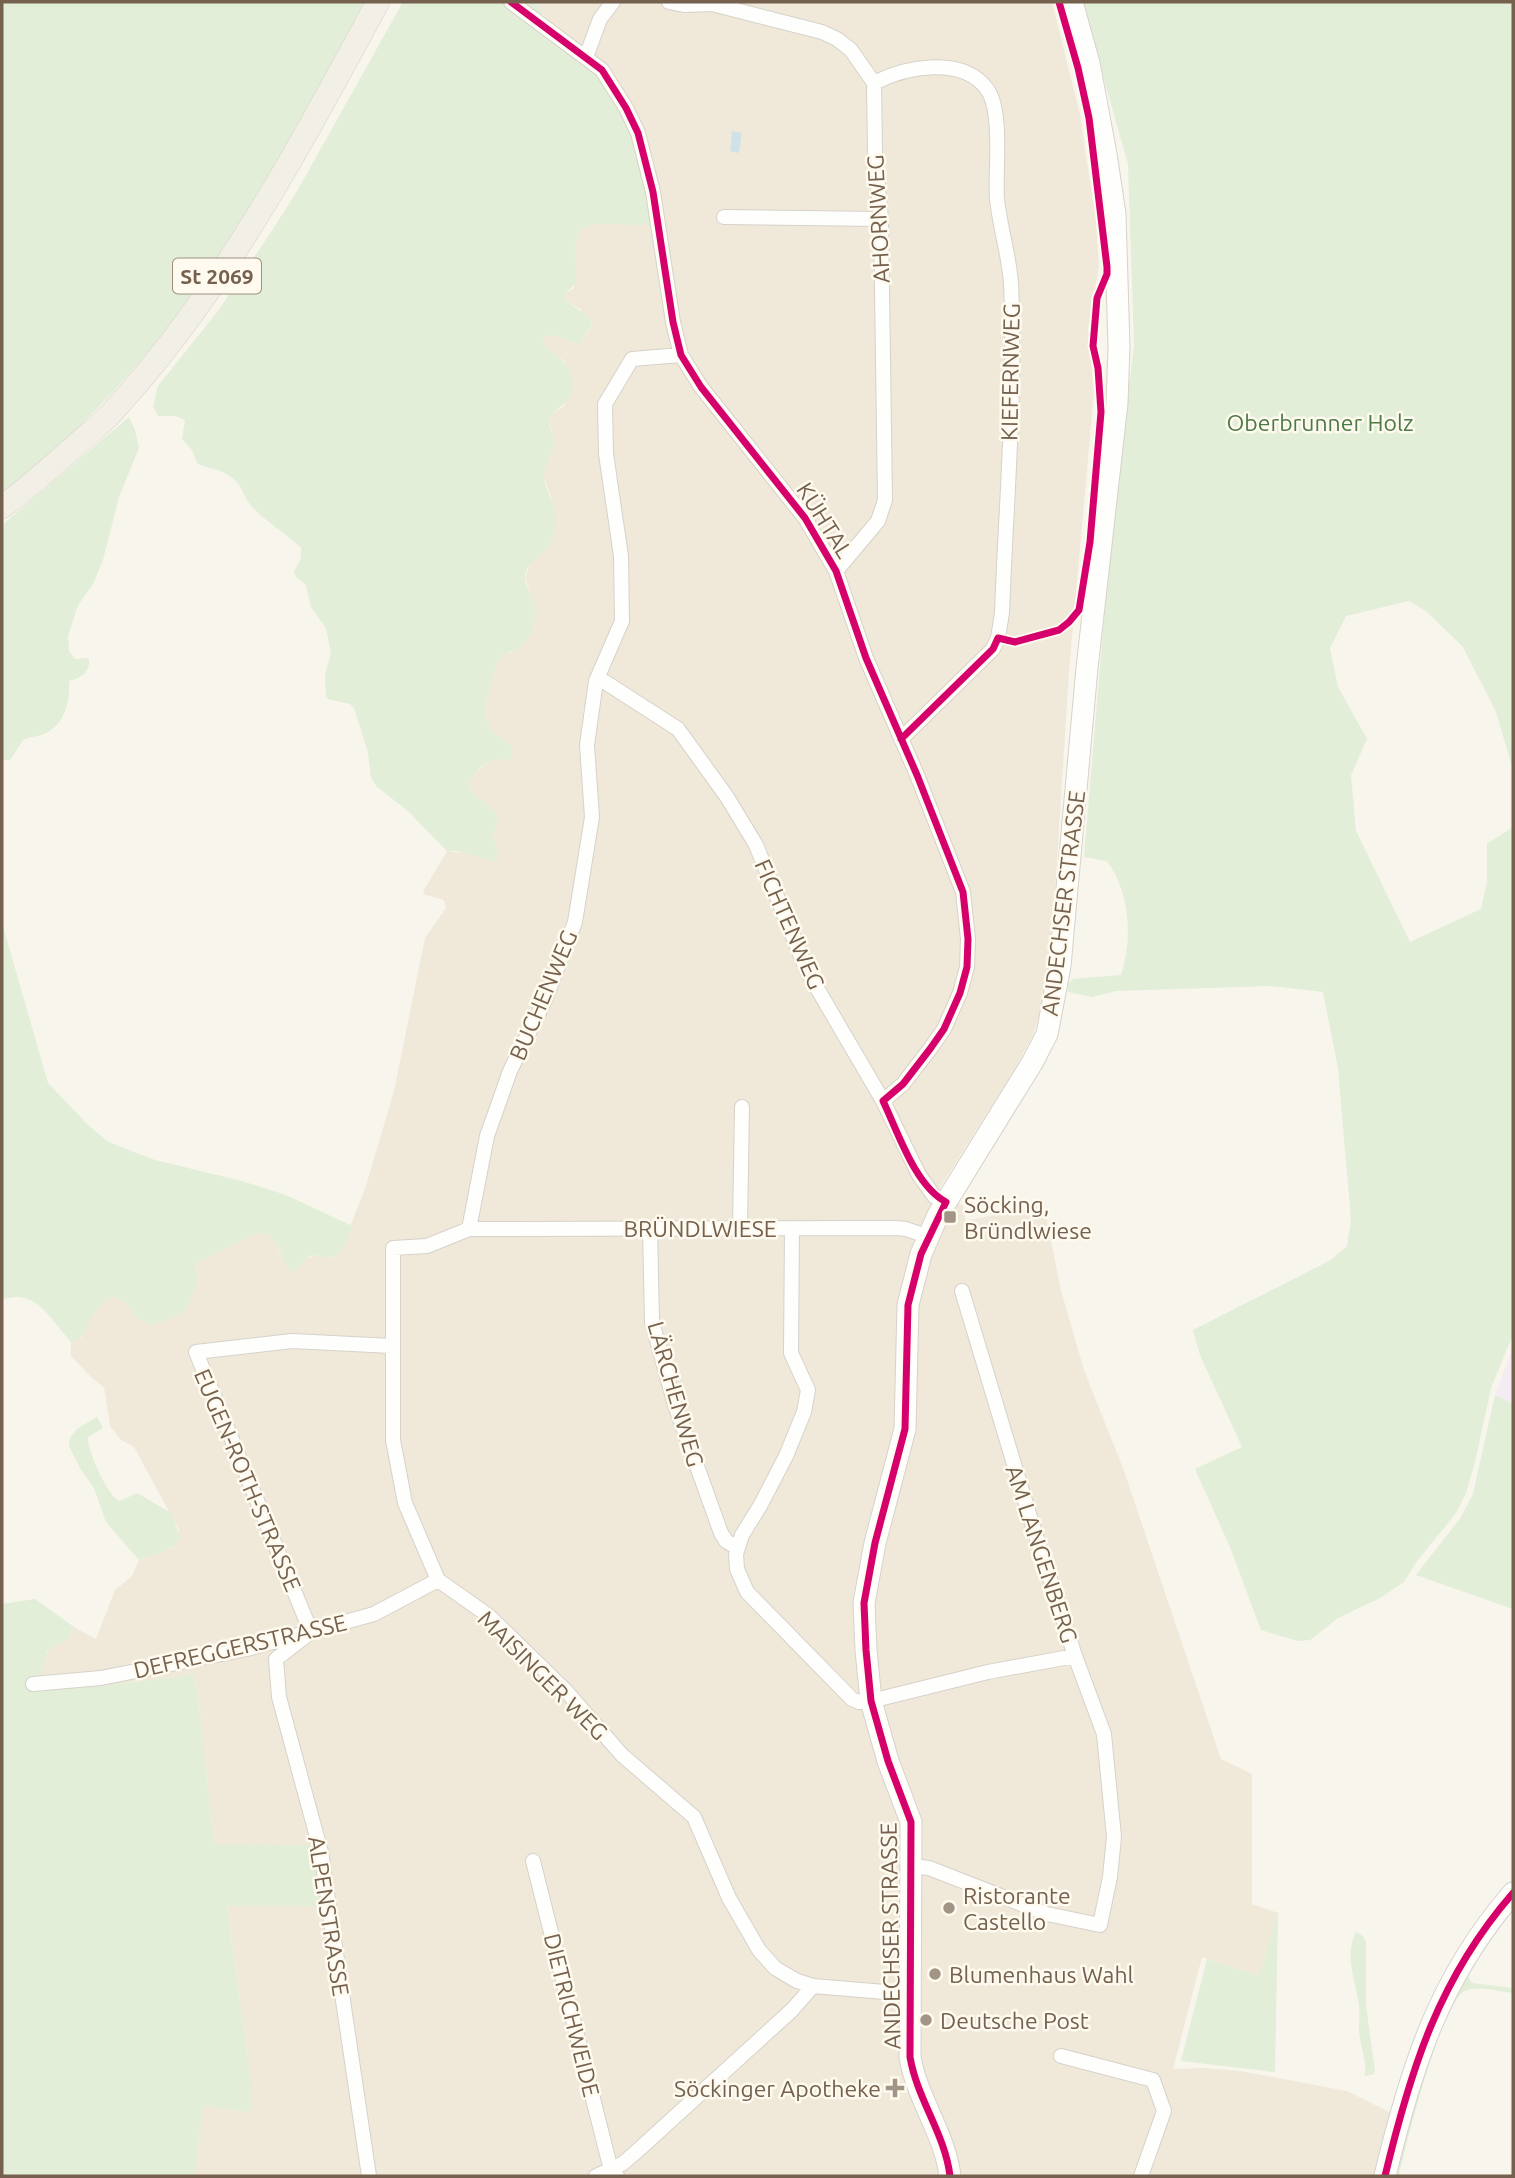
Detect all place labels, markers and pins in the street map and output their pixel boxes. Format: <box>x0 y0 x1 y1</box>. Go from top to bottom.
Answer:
place label: Söcking, Bründlwiese <box>964 1192 1092 1243</box>
marker: Söcking, Bründlwiese <box>942 1209 958 1225</box>
place label: Ristorante Castello <box>963 1883 1071 1934</box>
marker: Ristorante Castello <box>941 1900 957 1916</box>
place label: Blumenhaus Wahl <box>949 1962 1134 1987</box>
marker: Blumenhaus Wahl <box>927 1966 943 1982</box>
place label: Deutsche Post <box>940 2008 1089 2033</box>
marker: Deutsche Post <box>918 2012 934 2028</box>
place label: Söckinger Apotheke <box>674 2076 881 2101</box>
marker: Söckinger Apotheke <box>887 2080 903 2096</box>

